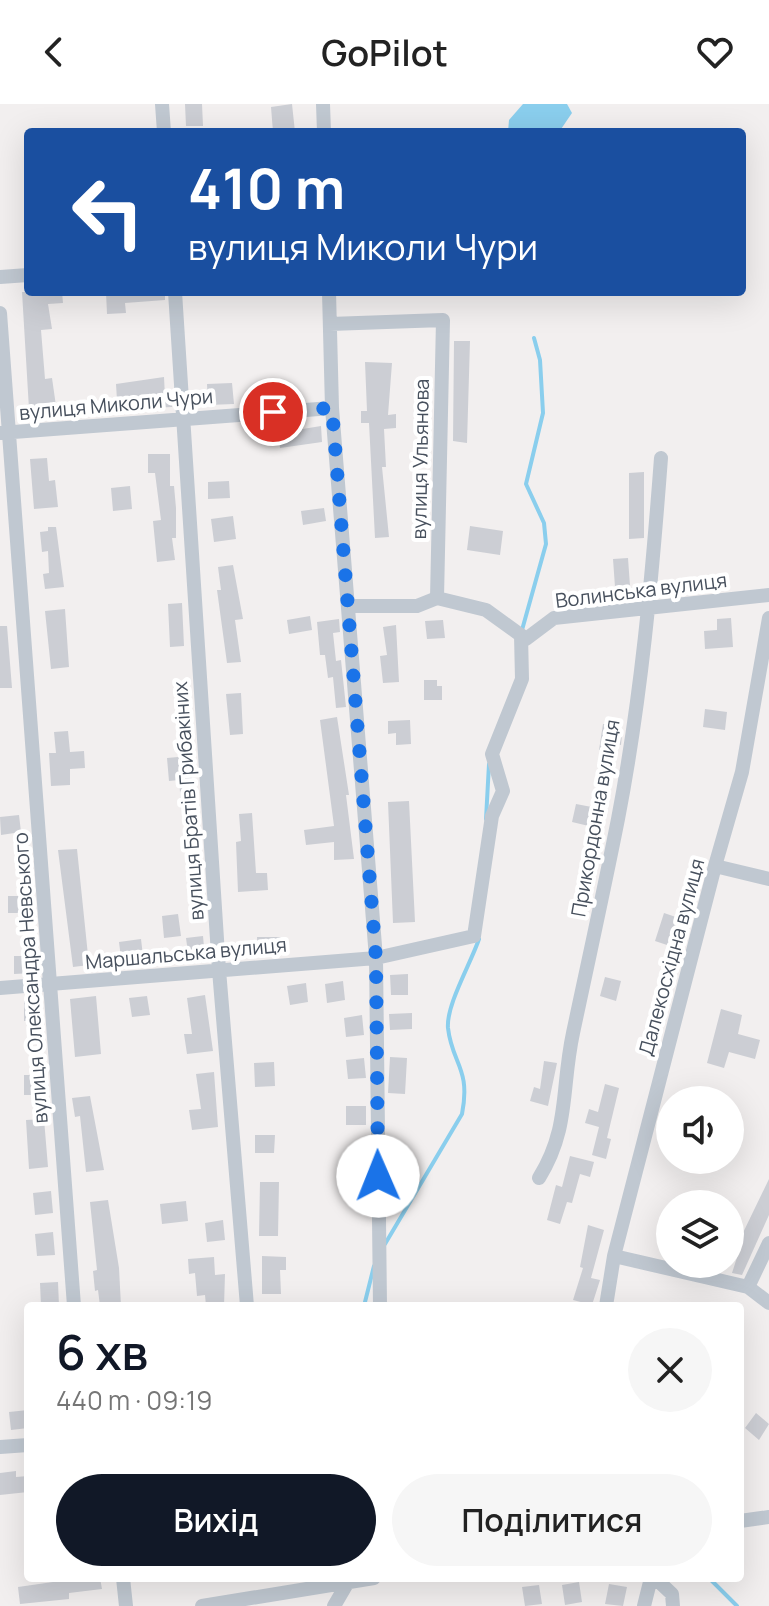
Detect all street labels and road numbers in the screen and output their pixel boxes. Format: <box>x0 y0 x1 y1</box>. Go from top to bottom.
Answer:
street label: вулиця Ульянова <box>405 378 435 540</box>
street label: вулиця Миколи Чури <box>18 382 214 426</box>
street label: Волинська вулиця <box>554 566 728 614</box>
street label: вулиця Братів Грибакіних <box>166 680 210 921</box>
street label: Прикордонна вулиця <box>564 717 626 919</box>
street label: вулиця Олександра Невського <box>6 831 54 1124</box>
street label: Далекосхідна вулиця <box>632 855 710 1059</box>
street label: Маршальська вулиця <box>84 931 288 975</box>

